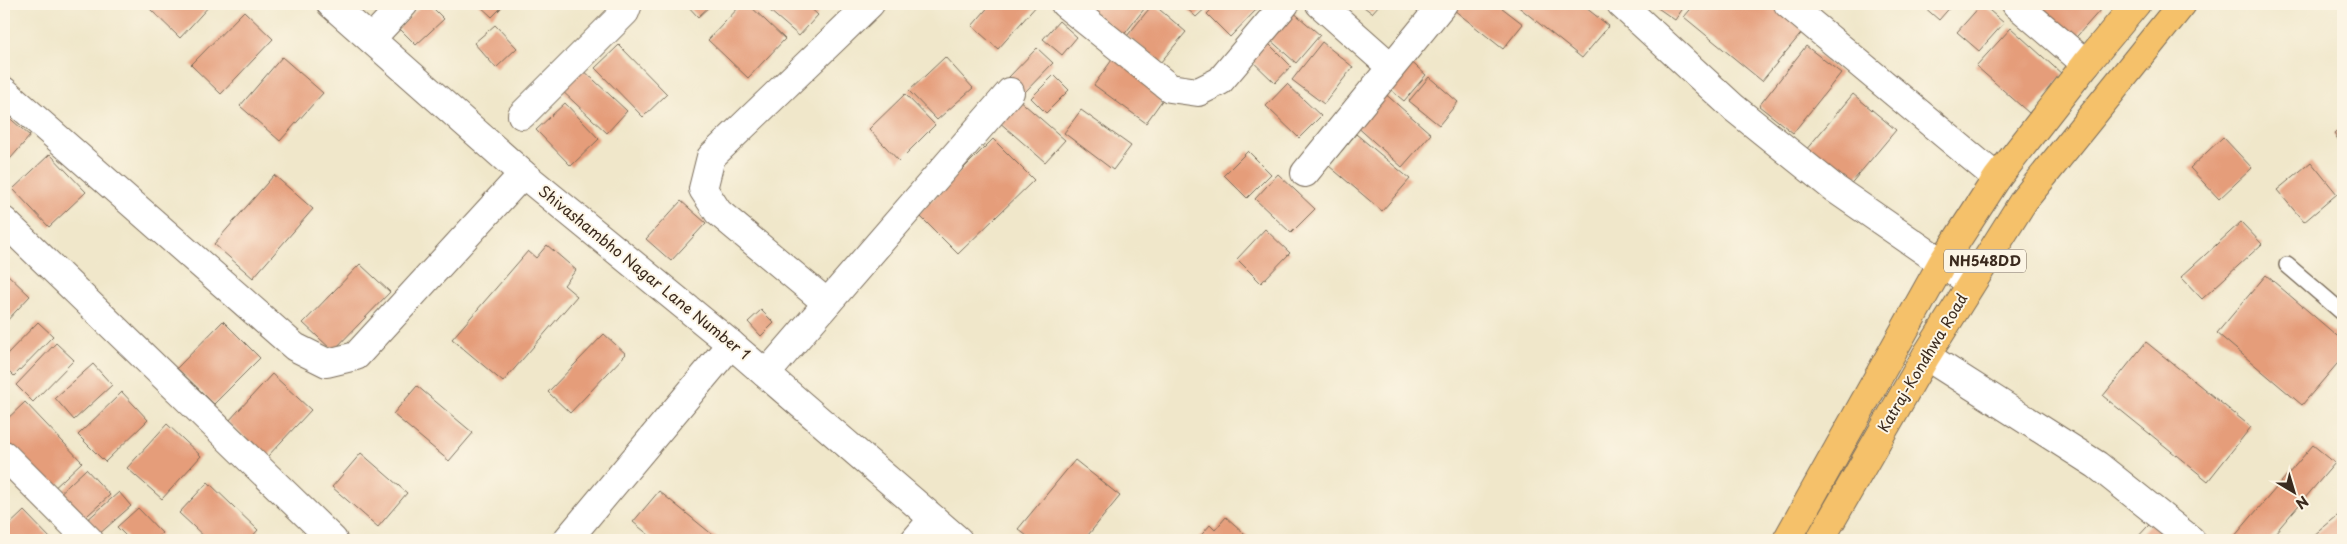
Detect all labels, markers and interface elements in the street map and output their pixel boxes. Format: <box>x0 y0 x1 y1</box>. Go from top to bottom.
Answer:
street label: Shivashambho Nagar Lane Number 1 <box>534 179 756 365</box>
road number: NH548DD <box>1944 250 2026 272</box>
street label: Katraj-Kondhwa Road <box>1871 288 1972 436</box>
north arrow <box>2270 466 2320 516</box>
text: N <box>2291 491 2313 514</box>

